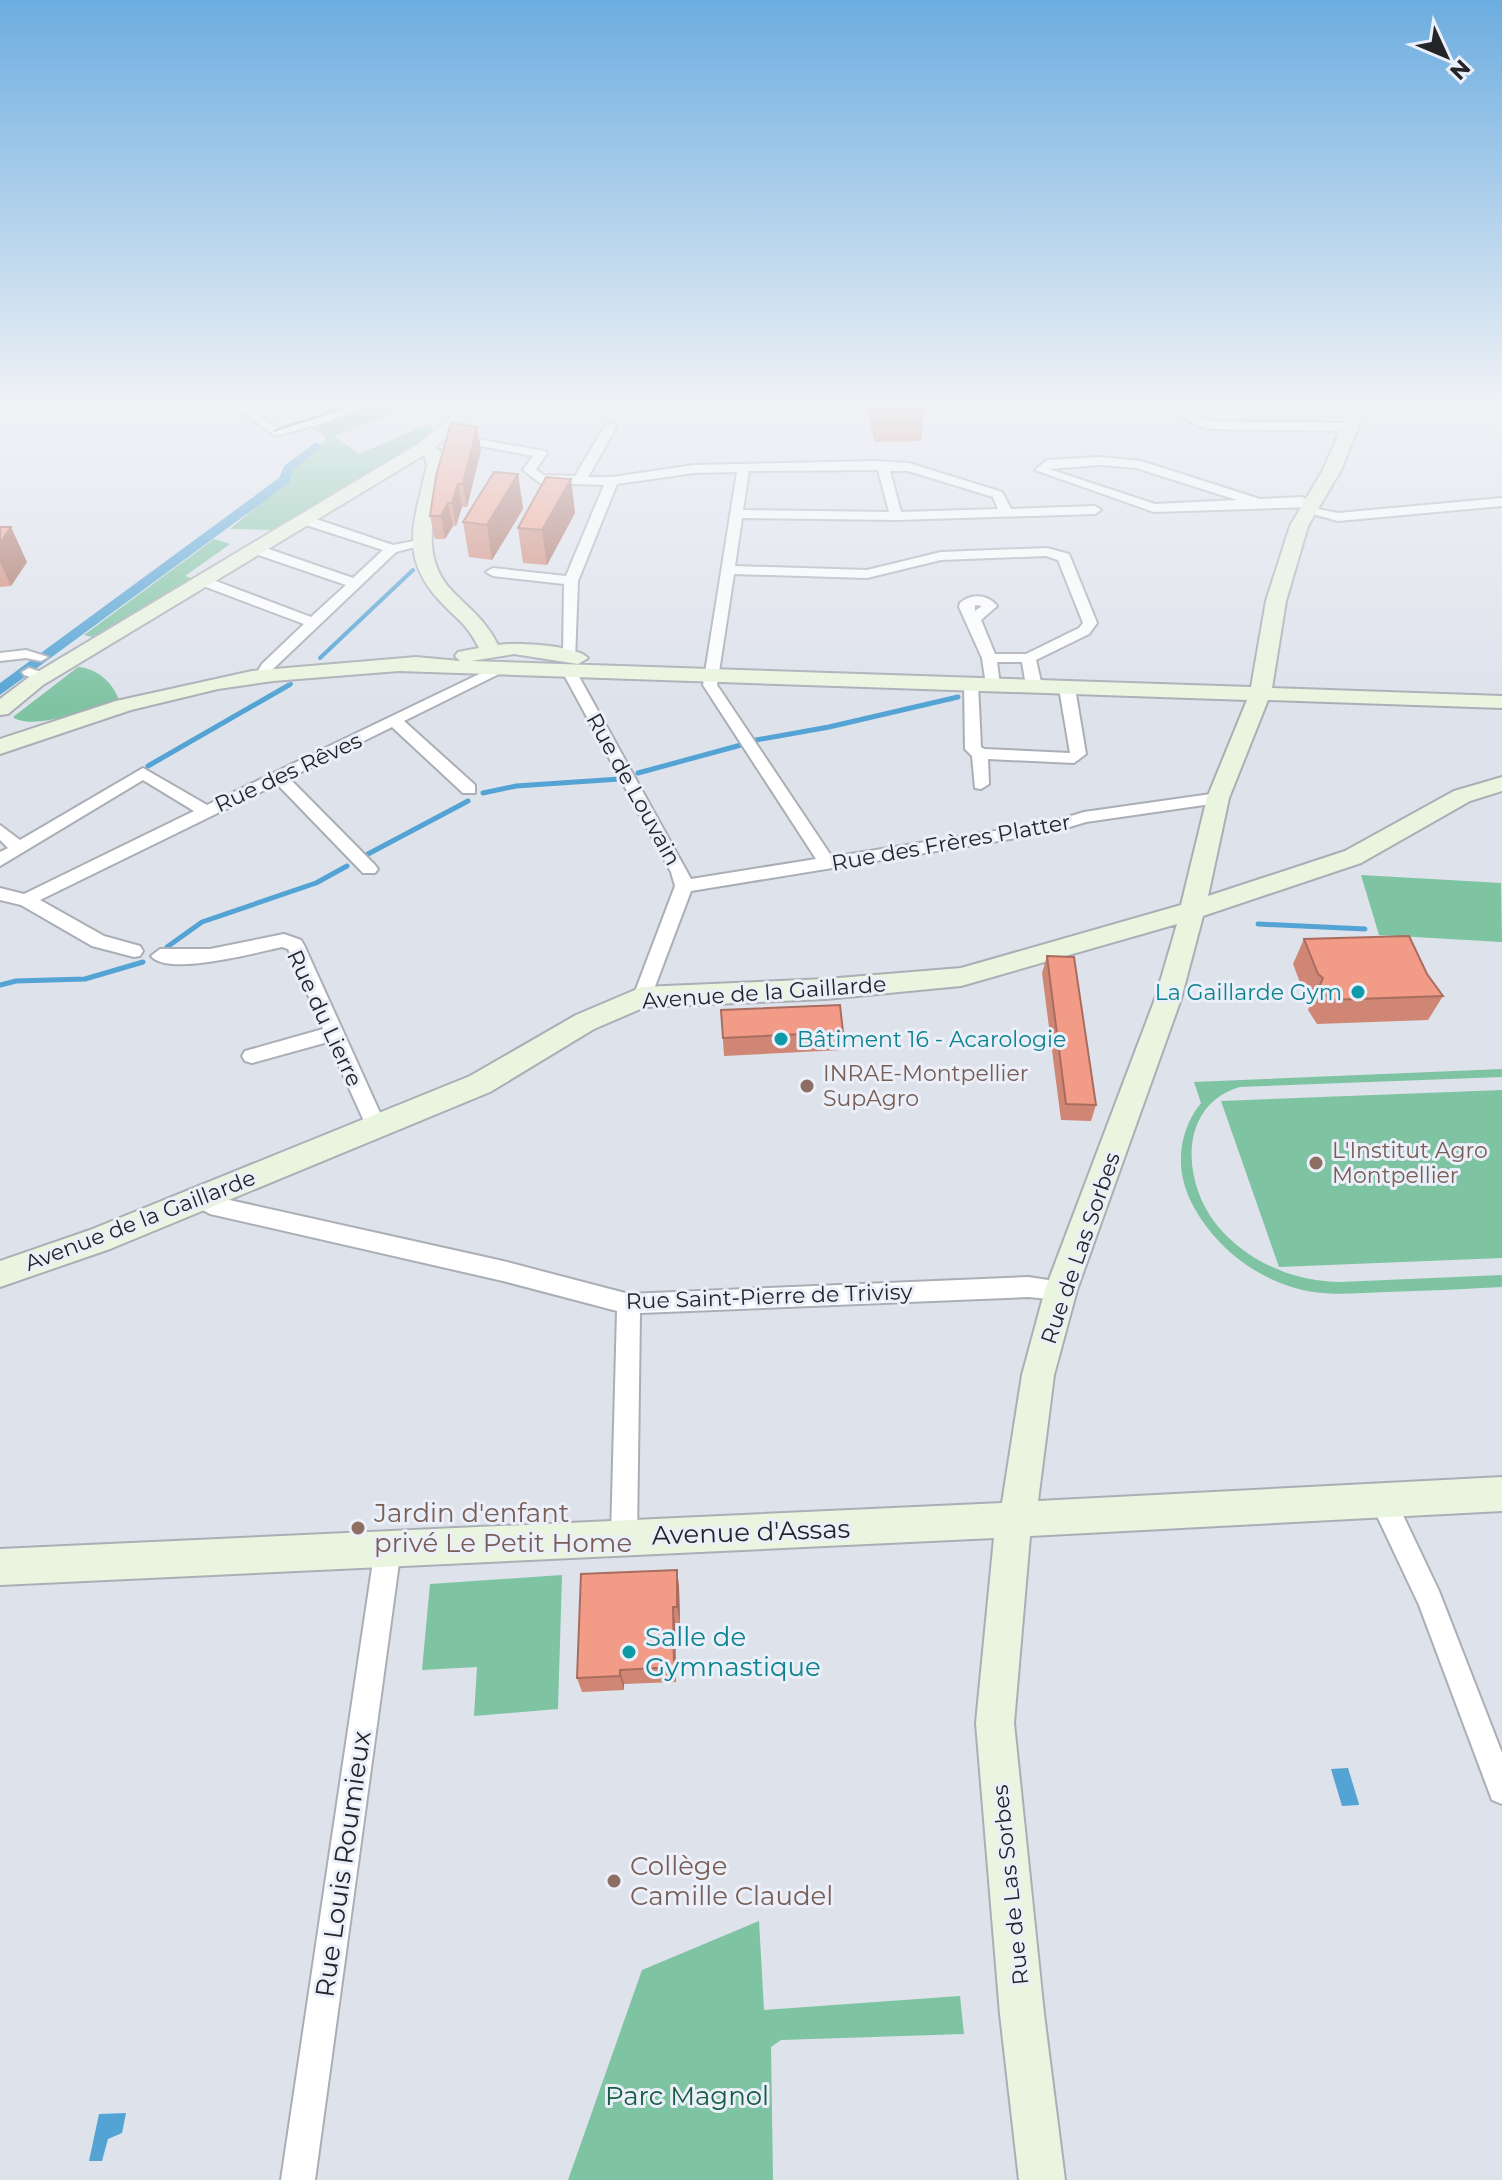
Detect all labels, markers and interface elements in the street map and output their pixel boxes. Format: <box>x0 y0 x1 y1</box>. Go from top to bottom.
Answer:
north arrow <box>1406 16 1486 96</box>
text: N <box>1444 54 1476 85</box>
street label: Rue de Louvain <box>580 708 687 870</box>
street label: Rue des Rêves <box>210 727 366 818</box>
street label: Rue des Frères Platter <box>829 808 1073 877</box>
street label: Rue du Lierre <box>281 946 368 1091</box>
street label: Avenue de la Gaillarde <box>641 970 887 1015</box>
place label: La Gaillarde Gym <box>1155 979 1342 1006</box>
marker: La Gaillarde Gym <box>1349 983 1367 1001</box>
place label: Bâtiment 16 - Acarologie <box>797 1026 1066 1053</box>
marker: Bâtiment 16 - Acarologie <box>772 1030 790 1048</box>
place label: INRAE-Montpellier SupAgro <box>823 1060 1029 1112</box>
marker: INRAE-Montpellier SupAgro <box>798 1077 816 1095</box>
place label: L'Institut Agro Montpellier <box>1332 1137 1488 1189</box>
street label: Rue de Las Sorbes <box>1035 1148 1126 1348</box>
marker: L'Institut Agro Montpellier <box>1307 1154 1325 1172</box>
street label: Avenue de la Gaillarde <box>21 1164 259 1277</box>
street label: Rue Saint-Pierre de Trivisy <box>625 1278 913 1315</box>
place label: Jardin d'enfant privé Le Petit Home <box>373 1497 632 1559</box>
street label: Avenue d'Assas <box>651 1513 851 1551</box>
marker: Jardin d'enfant privé Le Petit Home <box>349 1519 367 1537</box>
place label: Salle de Gymnastique <box>645 1621 821 1683</box>
marker: Salle de Gymnastique <box>620 1643 638 1661</box>
street label: Rue Louis Roumieux <box>308 1729 378 1999</box>
street label: Rue de Las Sorbes <box>987 1783 1034 1986</box>
place label: Collège Camille Claudel <box>630 1850 833 1912</box>
marker: Collège Camille Claudel <box>605 1872 623 1890</box>
park label: Parc Magnol <box>605 2080 769 2112</box>

